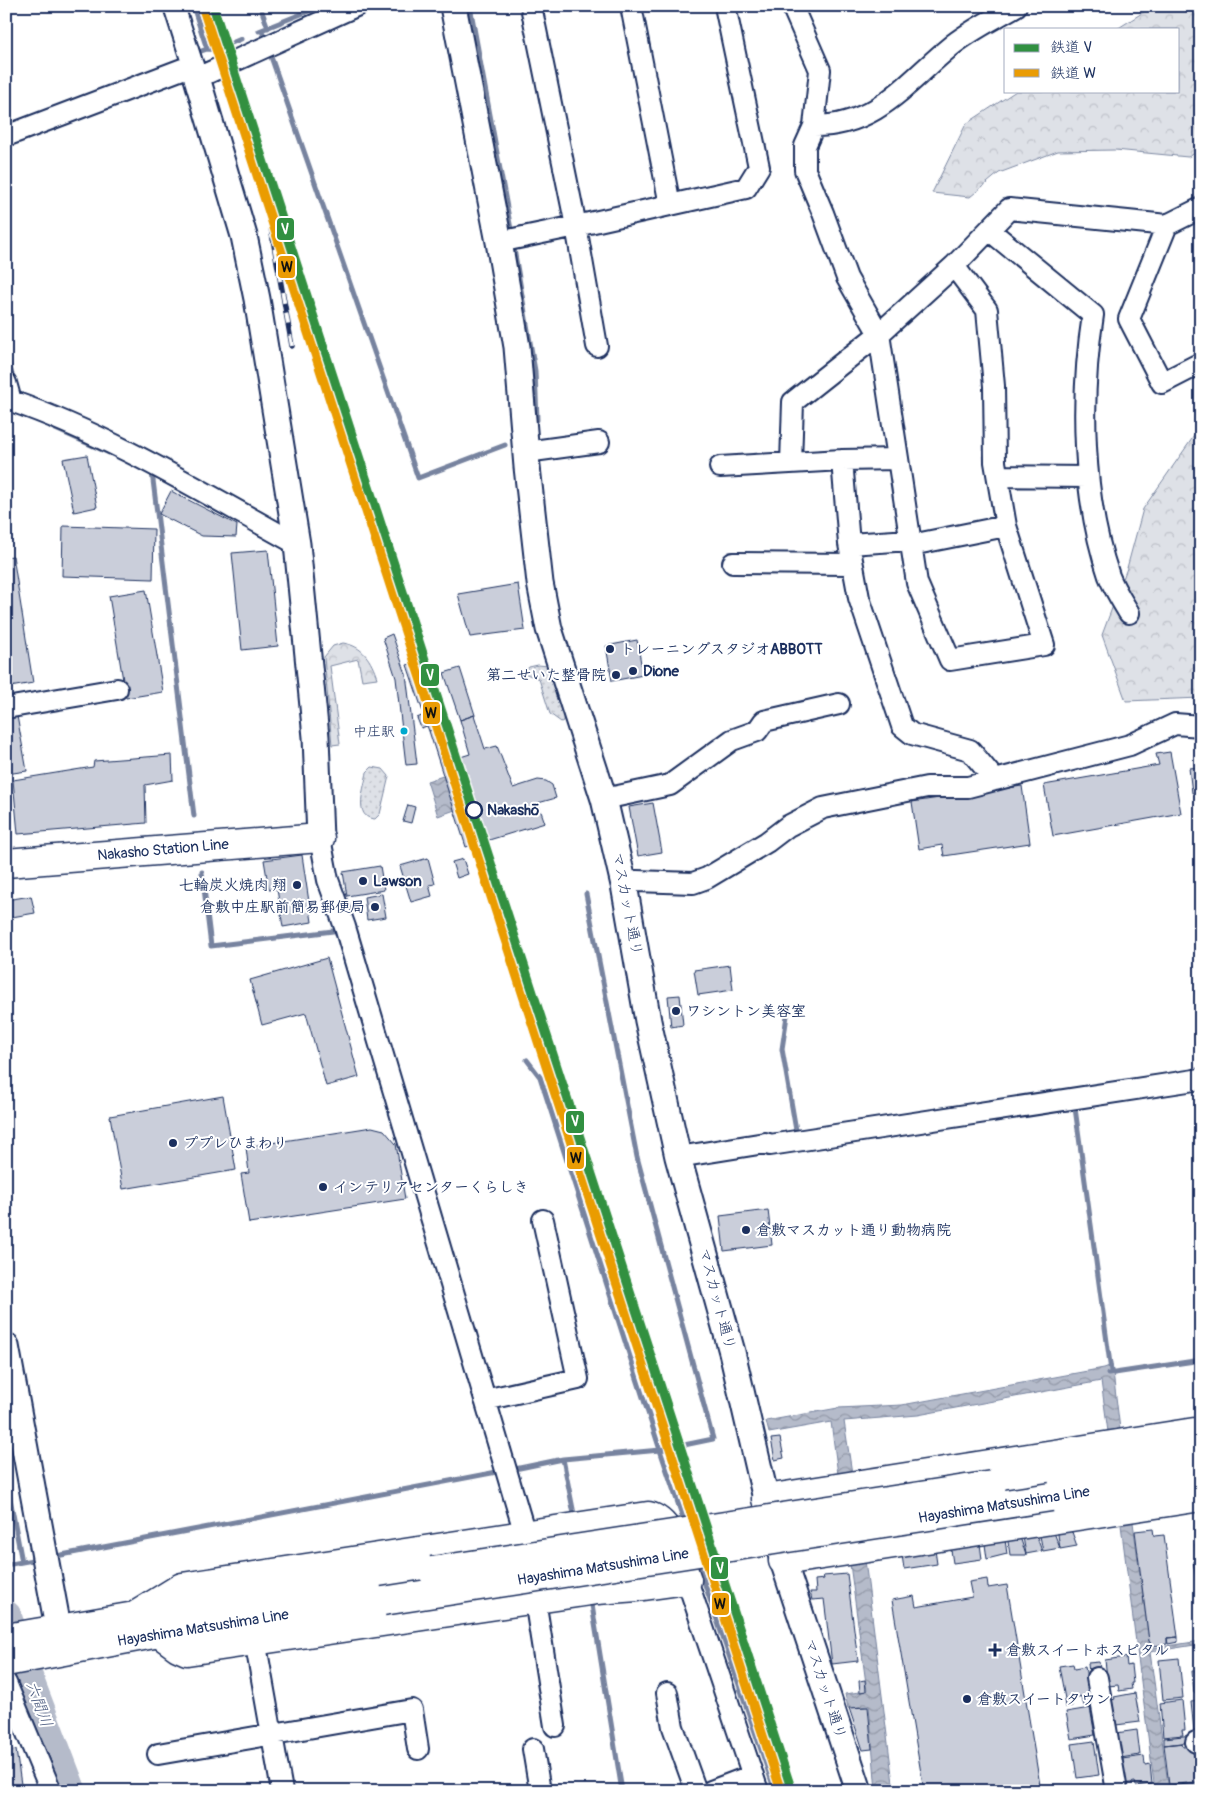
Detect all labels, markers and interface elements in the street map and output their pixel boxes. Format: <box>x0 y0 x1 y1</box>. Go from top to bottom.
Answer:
legend <box>1004 28 1180 92</box>
text: 鉄道 V <box>1050 38 1092 57</box>
text: 鉄道 W <box>1050 64 1096 83</box>
line badge: V <box>276 217 295 241</box>
text: V <box>281 221 289 238</box>
line badge: W <box>277 255 296 279</box>
text: W <box>281 259 293 276</box>
place label: トレーニングスタジオABBOTT <box>620 640 823 659</box>
marker: トレーニングスタジオABBOTT <box>604 643 616 655</box>
place label: Dione <box>643 662 679 681</box>
line badge: V <box>420 663 440 687</box>
marker: Dione <box>627 665 639 677</box>
place label: 第二せいた整骨院 <box>486 666 606 685</box>
text: V <box>426 667 434 684</box>
marker: 第二せいた整骨院 <box>610 669 622 681</box>
line badge: W <box>422 701 441 725</box>
text: W <box>425 705 437 722</box>
place label: 中庄駅 <box>353 723 395 740</box>
marker: 中庄駅 <box>399 726 409 736</box>
marker: Nakashō <box>465 801 483 819</box>
place label: Nakashō <box>487 801 539 820</box>
street label: Nakasho Station Line <box>96 835 230 865</box>
street label: マスカット通り <box>608 851 646 957</box>
place label: Lawson <box>373 872 422 891</box>
marker: Lawson <box>357 875 369 887</box>
place label: 七輪炭火焼肉 翔 <box>179 876 287 895</box>
marker: 七輪炭火焼肉 翔 <box>291 879 303 891</box>
place label: 倉敷中庄駅前簡易郵便局 <box>200 898 365 917</box>
marker: 倉敷中庄駅前簡易郵便局 <box>369 901 381 913</box>
place label: ワシントン美容室 <box>686 1002 806 1021</box>
marker: ワシントン美容室 <box>670 1005 682 1017</box>
line badge: V <box>565 1110 585 1134</box>
text: V <box>571 1113 579 1130</box>
place label: ププレひまわり <box>183 1134 288 1153</box>
marker: ププレひまわり <box>167 1137 179 1149</box>
line badge: W <box>566 1146 585 1170</box>
text: W <box>570 1150 582 1167</box>
place label: インテリアセンターくらしき <box>333 1178 529 1197</box>
marker: インテリアセンターくらしき <box>317 1181 329 1193</box>
place label: 倉敷マスカット通り動物病院 <box>756 1221 951 1240</box>
marker: 倉敷マスカット通り動物病院 <box>740 1224 752 1236</box>
street label: マスカット通り <box>694 1246 740 1352</box>
street label: Hayashima Matsushima Line <box>917 1482 1092 1528</box>
street label: Hayashima Matsushima Line <box>516 1544 691 1590</box>
line badge: V <box>710 1556 729 1580</box>
text: V <box>716 1560 724 1577</box>
line badge: W <box>711 1592 730 1616</box>
text: W <box>714 1596 726 1613</box>
street label: Hayashima Matsushima Line <box>116 1605 291 1651</box>
street label: マスカット通り <box>800 1636 850 1742</box>
place label: 倉敷スイートホスピタル <box>1006 1641 1169 1660</box>
marker: 倉敷スイートホスピタル <box>988 1643 1002 1657</box>
water label: 六間川 <box>21 1678 57 1730</box>
place label: 倉敷スイートタウン <box>977 1690 1111 1709</box>
marker: 倉敷スイートタウン <box>961 1693 973 1705</box>

